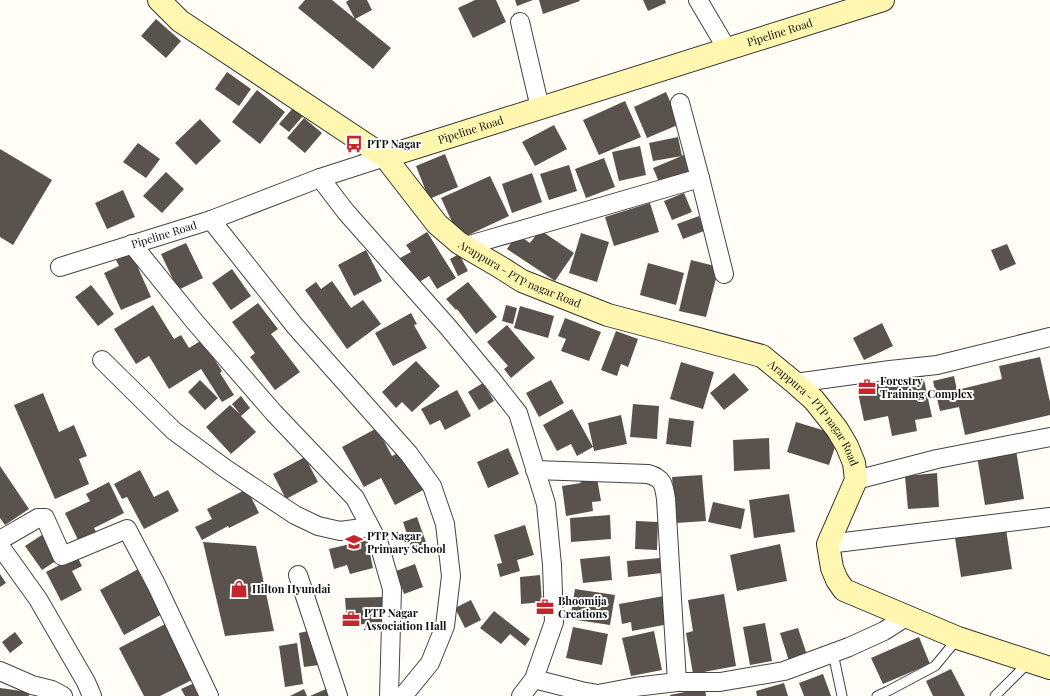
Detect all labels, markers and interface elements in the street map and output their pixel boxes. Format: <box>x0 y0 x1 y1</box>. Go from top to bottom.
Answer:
street label: Pipeline Road <box>745 14 815 49</box>
street label: Pipeline Road <box>436 112 506 147</box>
bus stop icon: PTP Nagar <box>344 134 364 154</box>
place label: PTP Nagar <box>367 136 422 151</box>
street label: Pipeline Road <box>129 217 199 251</box>
street label: Arappura - PTP nagar Road <box>455 236 584 311</box>
street label: Arappura - PTP nagar Road <box>765 356 863 469</box>
place label: Forestry Training Complex <box>880 373 972 401</box>
office icon: Forestry Training Complex <box>857 377 877 397</box>
place label: PTP Nagar Primary School <box>367 528 446 556</box>
school or university icon: PTP Nagar Primary School <box>344 532 364 552</box>
shop icon: Hilton Hyundai <box>229 579 249 599</box>
place label: Hilton Hyundai <box>252 581 331 596</box>
place label: Bhoomija Creations <box>558 593 607 621</box>
office icon: Bhoomija Creations <box>535 597 555 617</box>
place label: PTP Nagar Association Hall <box>363 605 447 633</box>
office icon: PTP Nagar Association Hall <box>341 609 361 629</box>

